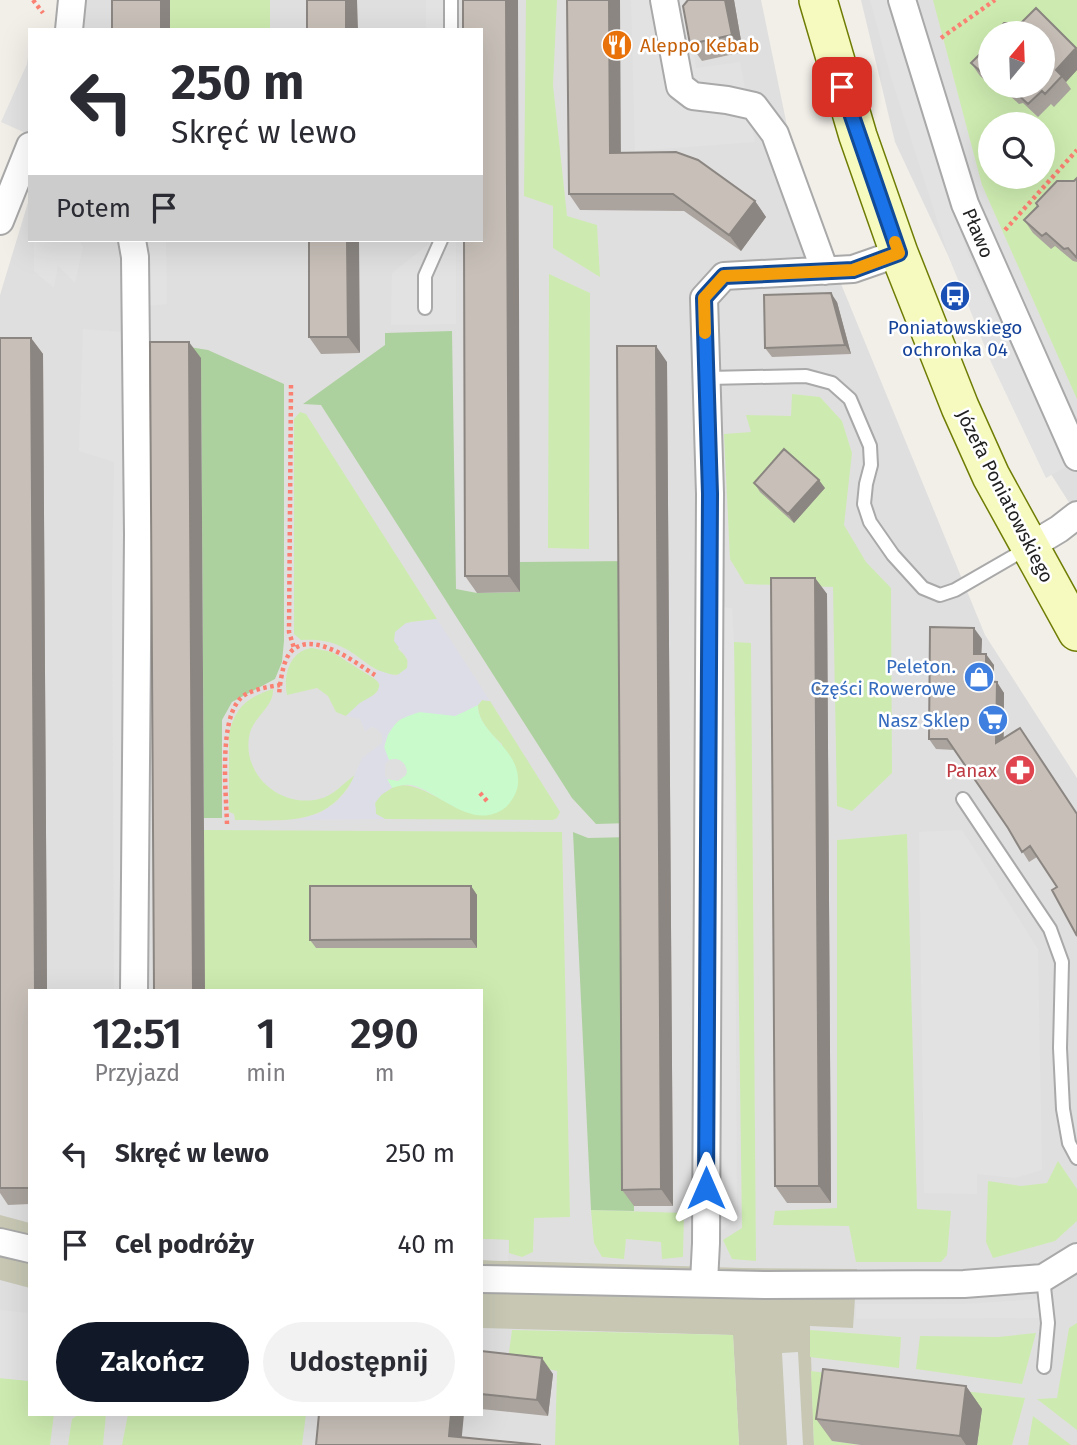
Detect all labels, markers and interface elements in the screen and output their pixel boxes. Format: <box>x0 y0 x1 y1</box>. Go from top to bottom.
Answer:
north arrow <box>978 21 1055 98</box>
map controls <box>978 21 1055 189</box>
restaurant icon: Aleppo Kebab <box>600 28 634 62</box>
place label: Aleppo Kebab <box>640 34 759 57</box>
text: 250 m <box>171 53 304 112</box>
icon: left <box>56 56 147 147</box>
pin <box>812 57 872 117</box>
icon: arrive <box>823 68 861 106</box>
button: search <box>978 112 1055 189</box>
text: Skręć w lewo <box>171 113 357 151</box>
icon: arrive <box>145 189 183 227</box>
text: Potem <box>56 193 131 224</box>
street label: Pławo <box>957 205 999 261</box>
bus stop icon: Poniatowskiego ochronka 04 <box>938 279 972 313</box>
place label: Poniatowskiego ochronka 04 <box>888 316 1022 361</box>
street label: Józefa Poniatowskiego <box>951 406 1059 586</box>
place label: Peleton. Części Rowerowe <box>810 655 956 700</box>
shop icon: Peleton. Części Rowerowe <box>962 660 996 694</box>
supermarket icon: Nasz Sklep <box>976 703 1010 737</box>
place label: Nasz Sklep <box>877 709 970 732</box>
pharmacy icon: Panax <box>1003 753 1037 787</box>
place label: Panax <box>946 759 998 782</box>
text: 12:51 <box>92 1009 182 1059</box>
text: 1 <box>257 1009 276 1059</box>
text: 290 <box>350 1009 419 1059</box>
text: Przyjazd <box>94 1059 180 1087</box>
text: min <box>246 1059 286 1087</box>
text: m <box>375 1059 394 1087</box>
icon: left <box>56 1135 94 1173</box>
text: Skręć w lewo <box>115 1138 269 1169</box>
text: 250 m <box>385 1138 455 1169</box>
position arrow <box>669 1151 743 1225</box>
icon: arrive <box>56 1226 94 1264</box>
text: Cel podróży <box>115 1229 254 1260</box>
text: 40 m <box>397 1229 455 1260</box>
button: Zakończ <box>56 1322 249 1402</box>
button: Udostępnij <box>263 1322 455 1402</box>

